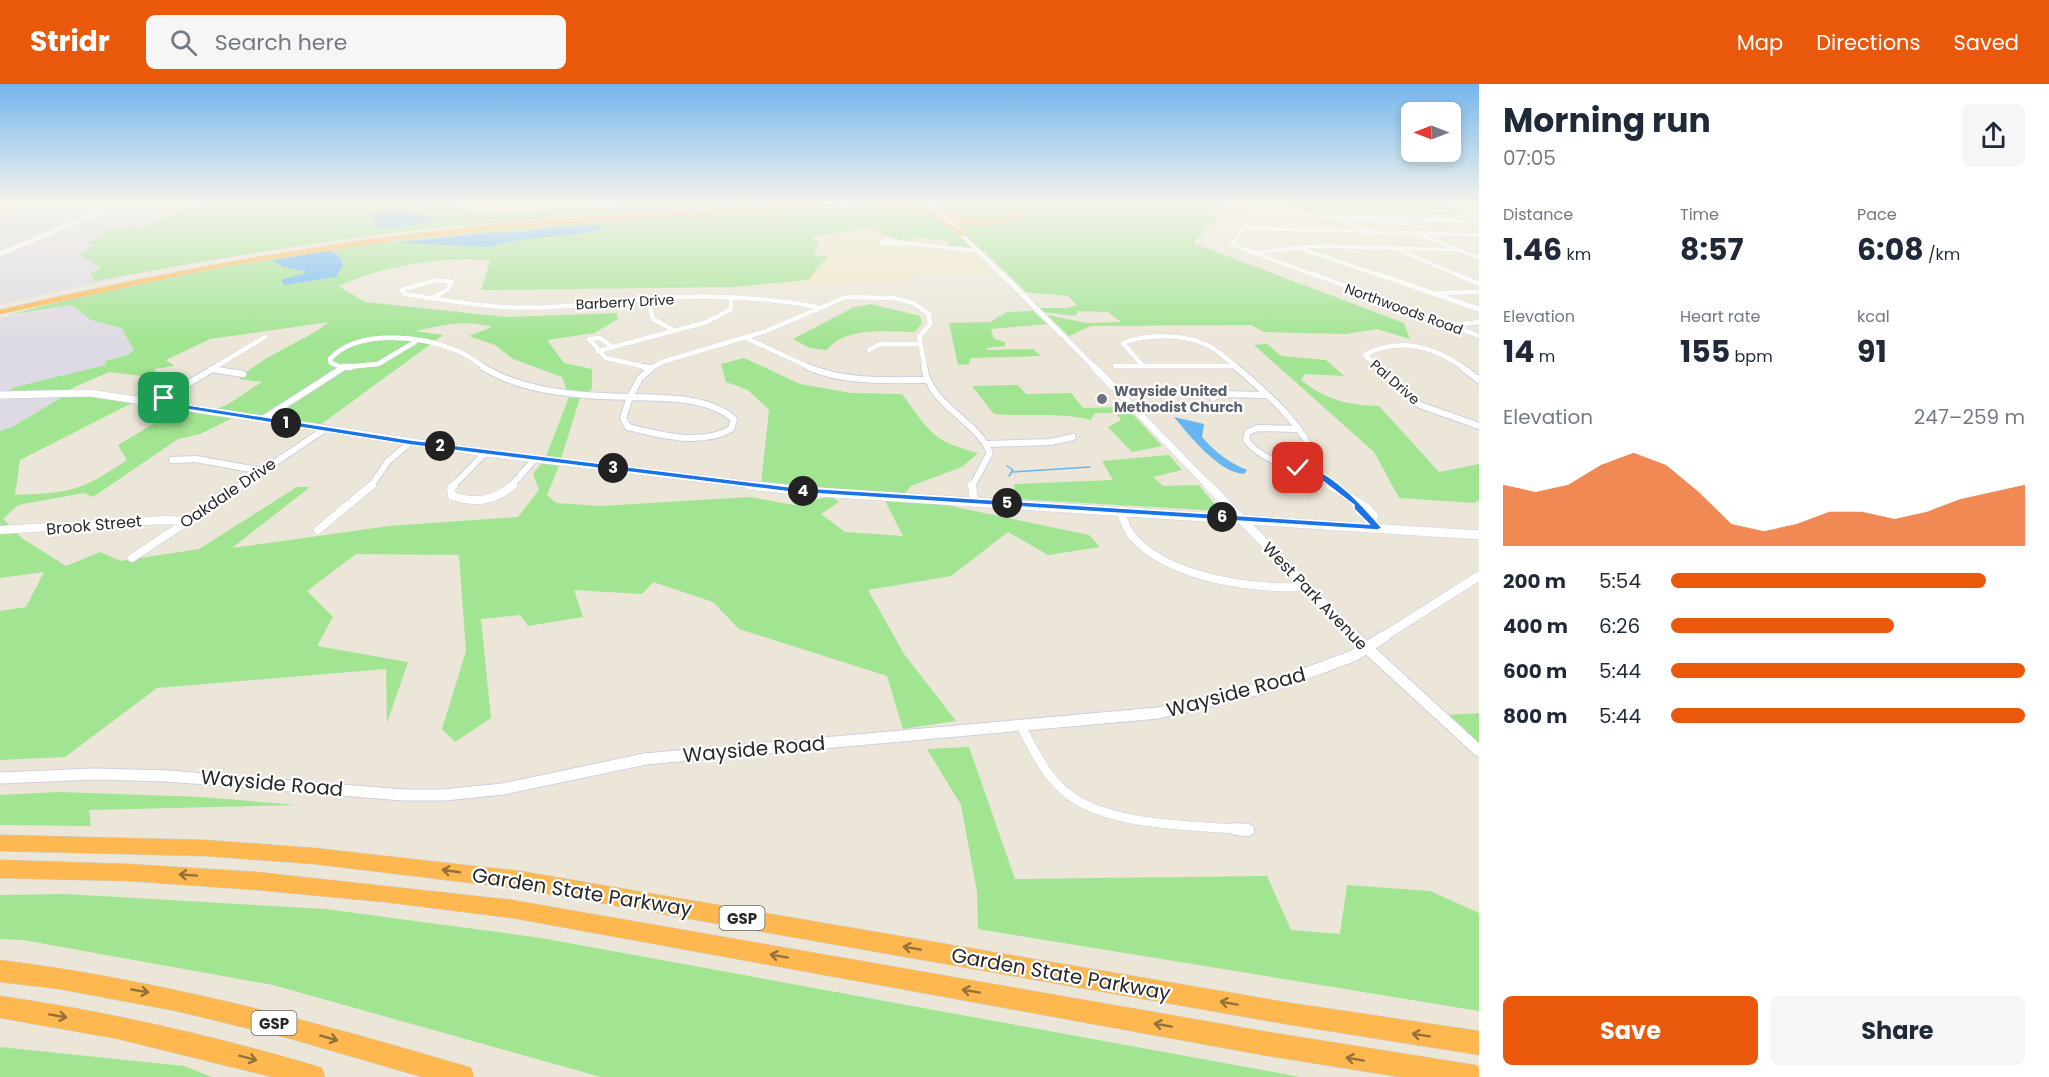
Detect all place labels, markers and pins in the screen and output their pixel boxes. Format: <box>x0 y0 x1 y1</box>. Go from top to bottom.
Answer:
pin <box>138 372 189 423</box>
place label: Wayside United Methodist Church <box>1114 381 1243 417</box>
marker: Wayside United Methodist Church <box>1095 392 1109 406</box>
pin: 1 <box>271 408 301 438</box>
pin: 2 <box>425 431 455 461</box>
pin <box>1272 442 1323 493</box>
pin: 3 <box>598 453 628 483</box>
pin: 4 <box>788 476 818 506</box>
pin: 5 <box>992 488 1022 518</box>
pin: 6 <box>1207 502 1237 532</box>

